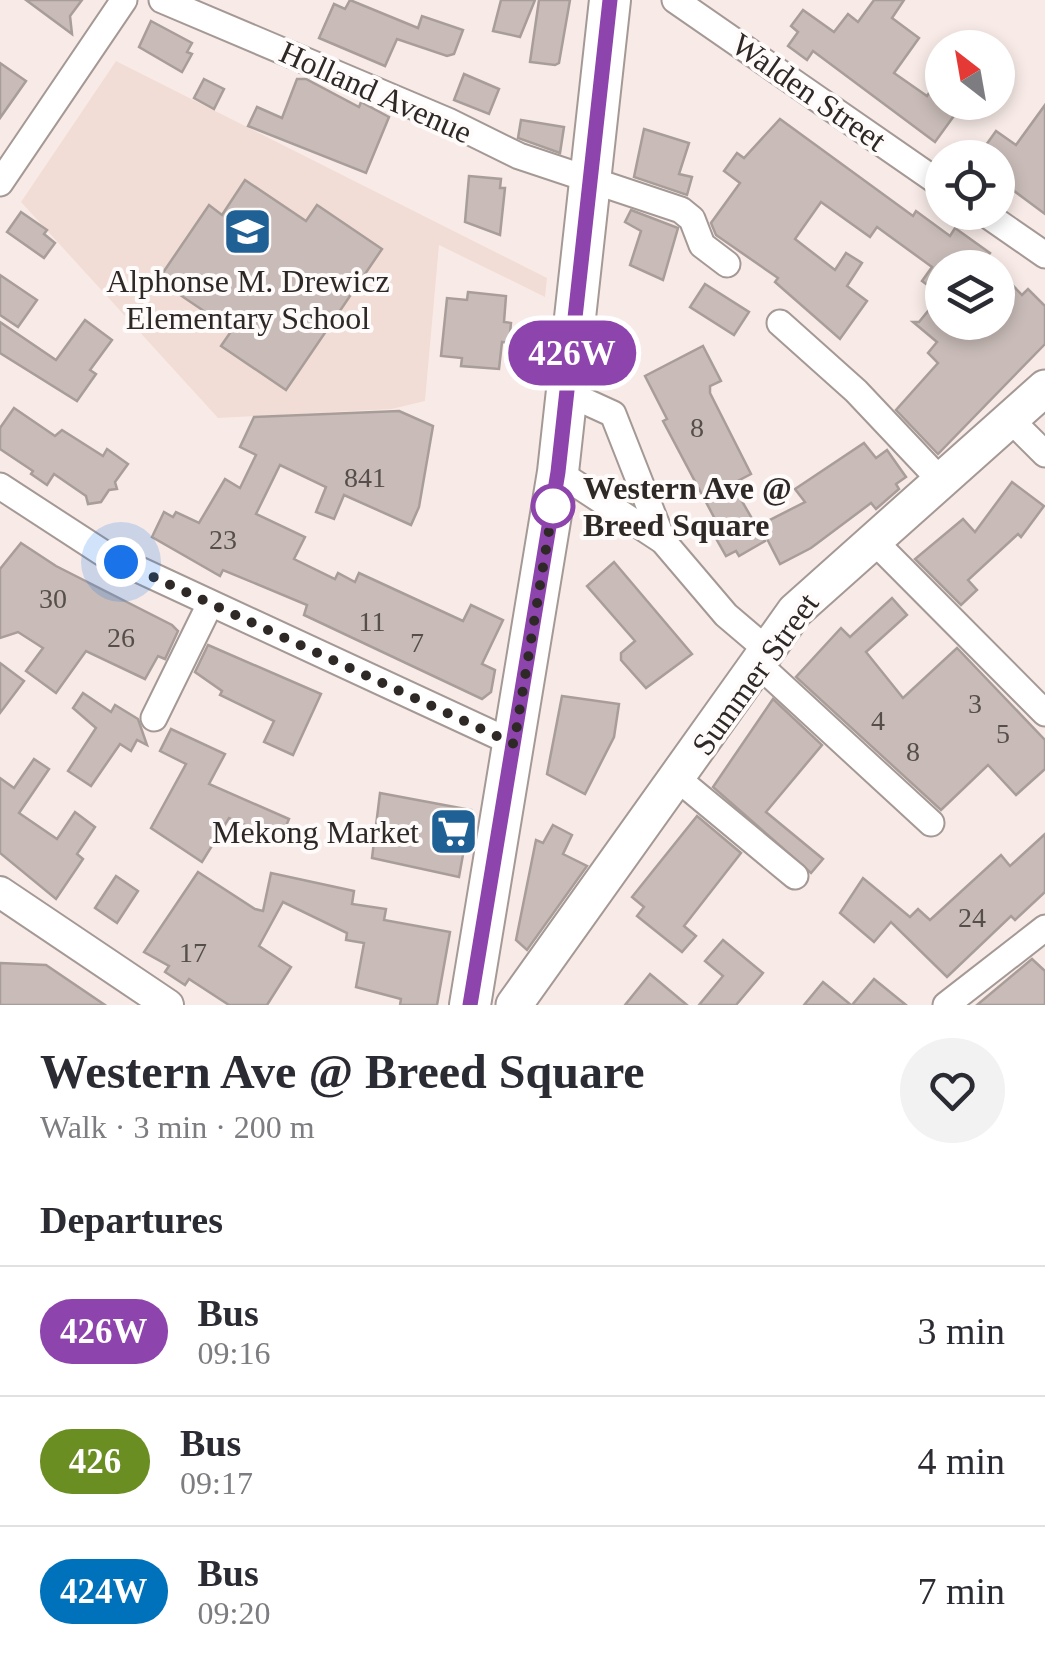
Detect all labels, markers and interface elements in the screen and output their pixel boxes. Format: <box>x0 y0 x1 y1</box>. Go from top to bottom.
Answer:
street label: Walden Street <box>725 26 893 158</box>
north arrow <box>925 30 1015 120</box>
map controls <box>925 30 1015 340</box>
street label: Holland Avenue <box>274 34 478 150</box>
button: locate <box>925 140 1015 230</box>
school or university icon: Alphonse M. Drewicz Elementary School <box>222 205 274 257</box>
button: layers <box>925 250 1015 340</box>
place label: Alphonse M. Drewicz Elementary School <box>106 263 390 336</box>
line badge: 426W <box>502 320 642 386</box>
text: 426W <box>528 334 616 373</box>
house number: 8 <box>690 412 704 443</box>
house number: 841 <box>344 462 386 493</box>
place label: Western Ave @ Breed Square <box>583 470 792 543</box>
marker: Western Ave @ Breed Square <box>532 485 574 527</box>
house number: 23 <box>209 524 237 555</box>
your location <box>96 537 146 587</box>
house number: 30 <box>39 583 67 614</box>
street label: Summer Street <box>684 586 826 762</box>
house number: 11 <box>359 606 385 637</box>
house number: 26 <box>107 622 135 653</box>
house number: 7 <box>410 627 424 658</box>
house number: 3 <box>968 688 982 719</box>
house number: 4 <box>871 705 885 736</box>
house number: 5 <box>996 718 1010 749</box>
house number: 8 <box>906 736 920 767</box>
supermarket icon: Mekong Market <box>428 806 480 858</box>
place label: Mekong Market <box>212 814 419 850</box>
house number: 24 <box>958 902 986 933</box>
house number: 17 <box>179 937 207 968</box>
button: heart <box>900 1038 1005 1143</box>
text: Western Ave @ Breed Square <box>40 1045 645 1098</box>
text: Walk · 3 min · 200 m <box>40 1109 315 1145</box>
text: Departures <box>40 1199 223 1241</box>
text: Bus <box>198 1292 259 1334</box>
text: 3 min <box>917 1310 1005 1352</box>
text: 426W <box>60 1312 148 1351</box>
text: 09:16 <box>198 1335 270 1371</box>
text: Bus <box>180 1422 241 1464</box>
text: 4 min <box>917 1440 1005 1482</box>
text: 426 <box>69 1442 121 1481</box>
text: 09:17 <box>180 1465 253 1501</box>
text: Bus <box>198 1552 259 1594</box>
text: 7 min <box>917 1570 1005 1612</box>
text: 424W <box>60 1572 148 1611</box>
text: 09:20 <box>198 1595 270 1631</box>

